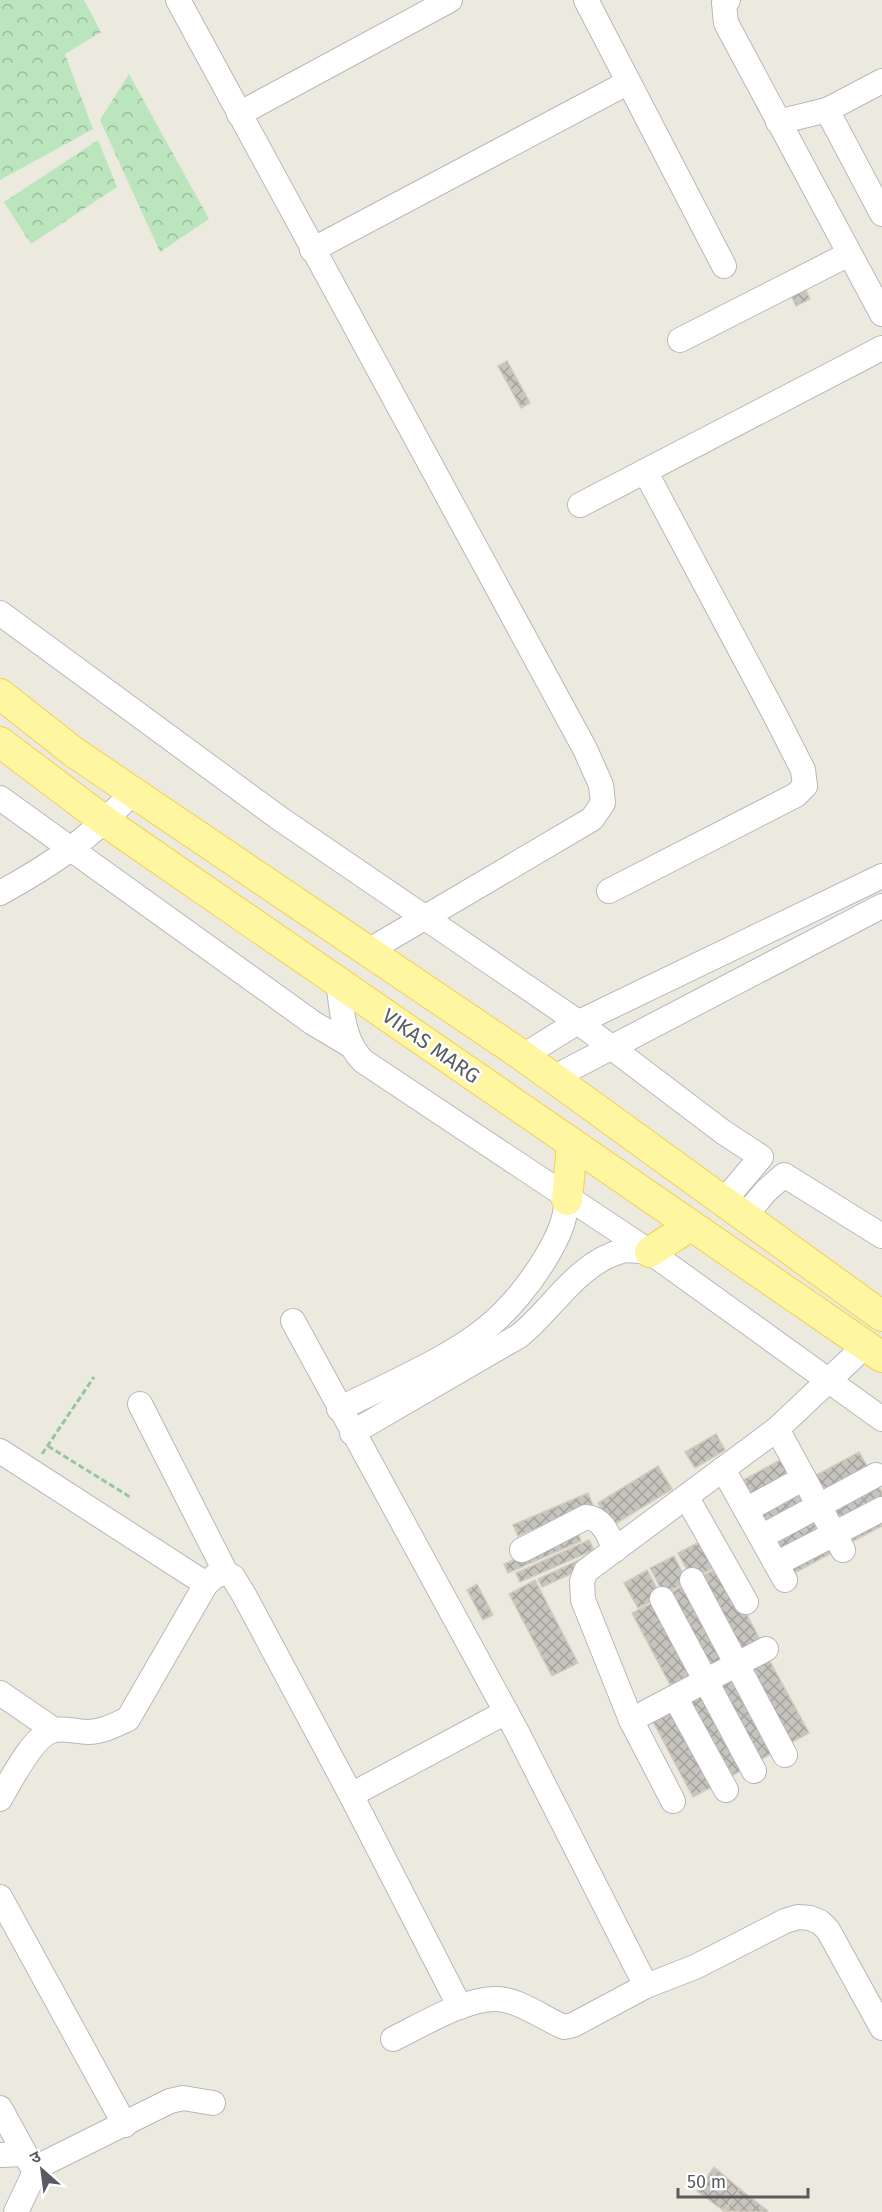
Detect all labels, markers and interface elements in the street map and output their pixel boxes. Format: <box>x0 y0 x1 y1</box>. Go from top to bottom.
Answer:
street label: VIKAS MARG <box>377 1003 485 1089</box>
north arrow <box>12 2140 72 2200</box>
text: उ <box>27 2146 44 2168</box>
scale bar <box>678 2161 808 2199</box>
text: 50 m <box>687 2171 726 2193</box>

